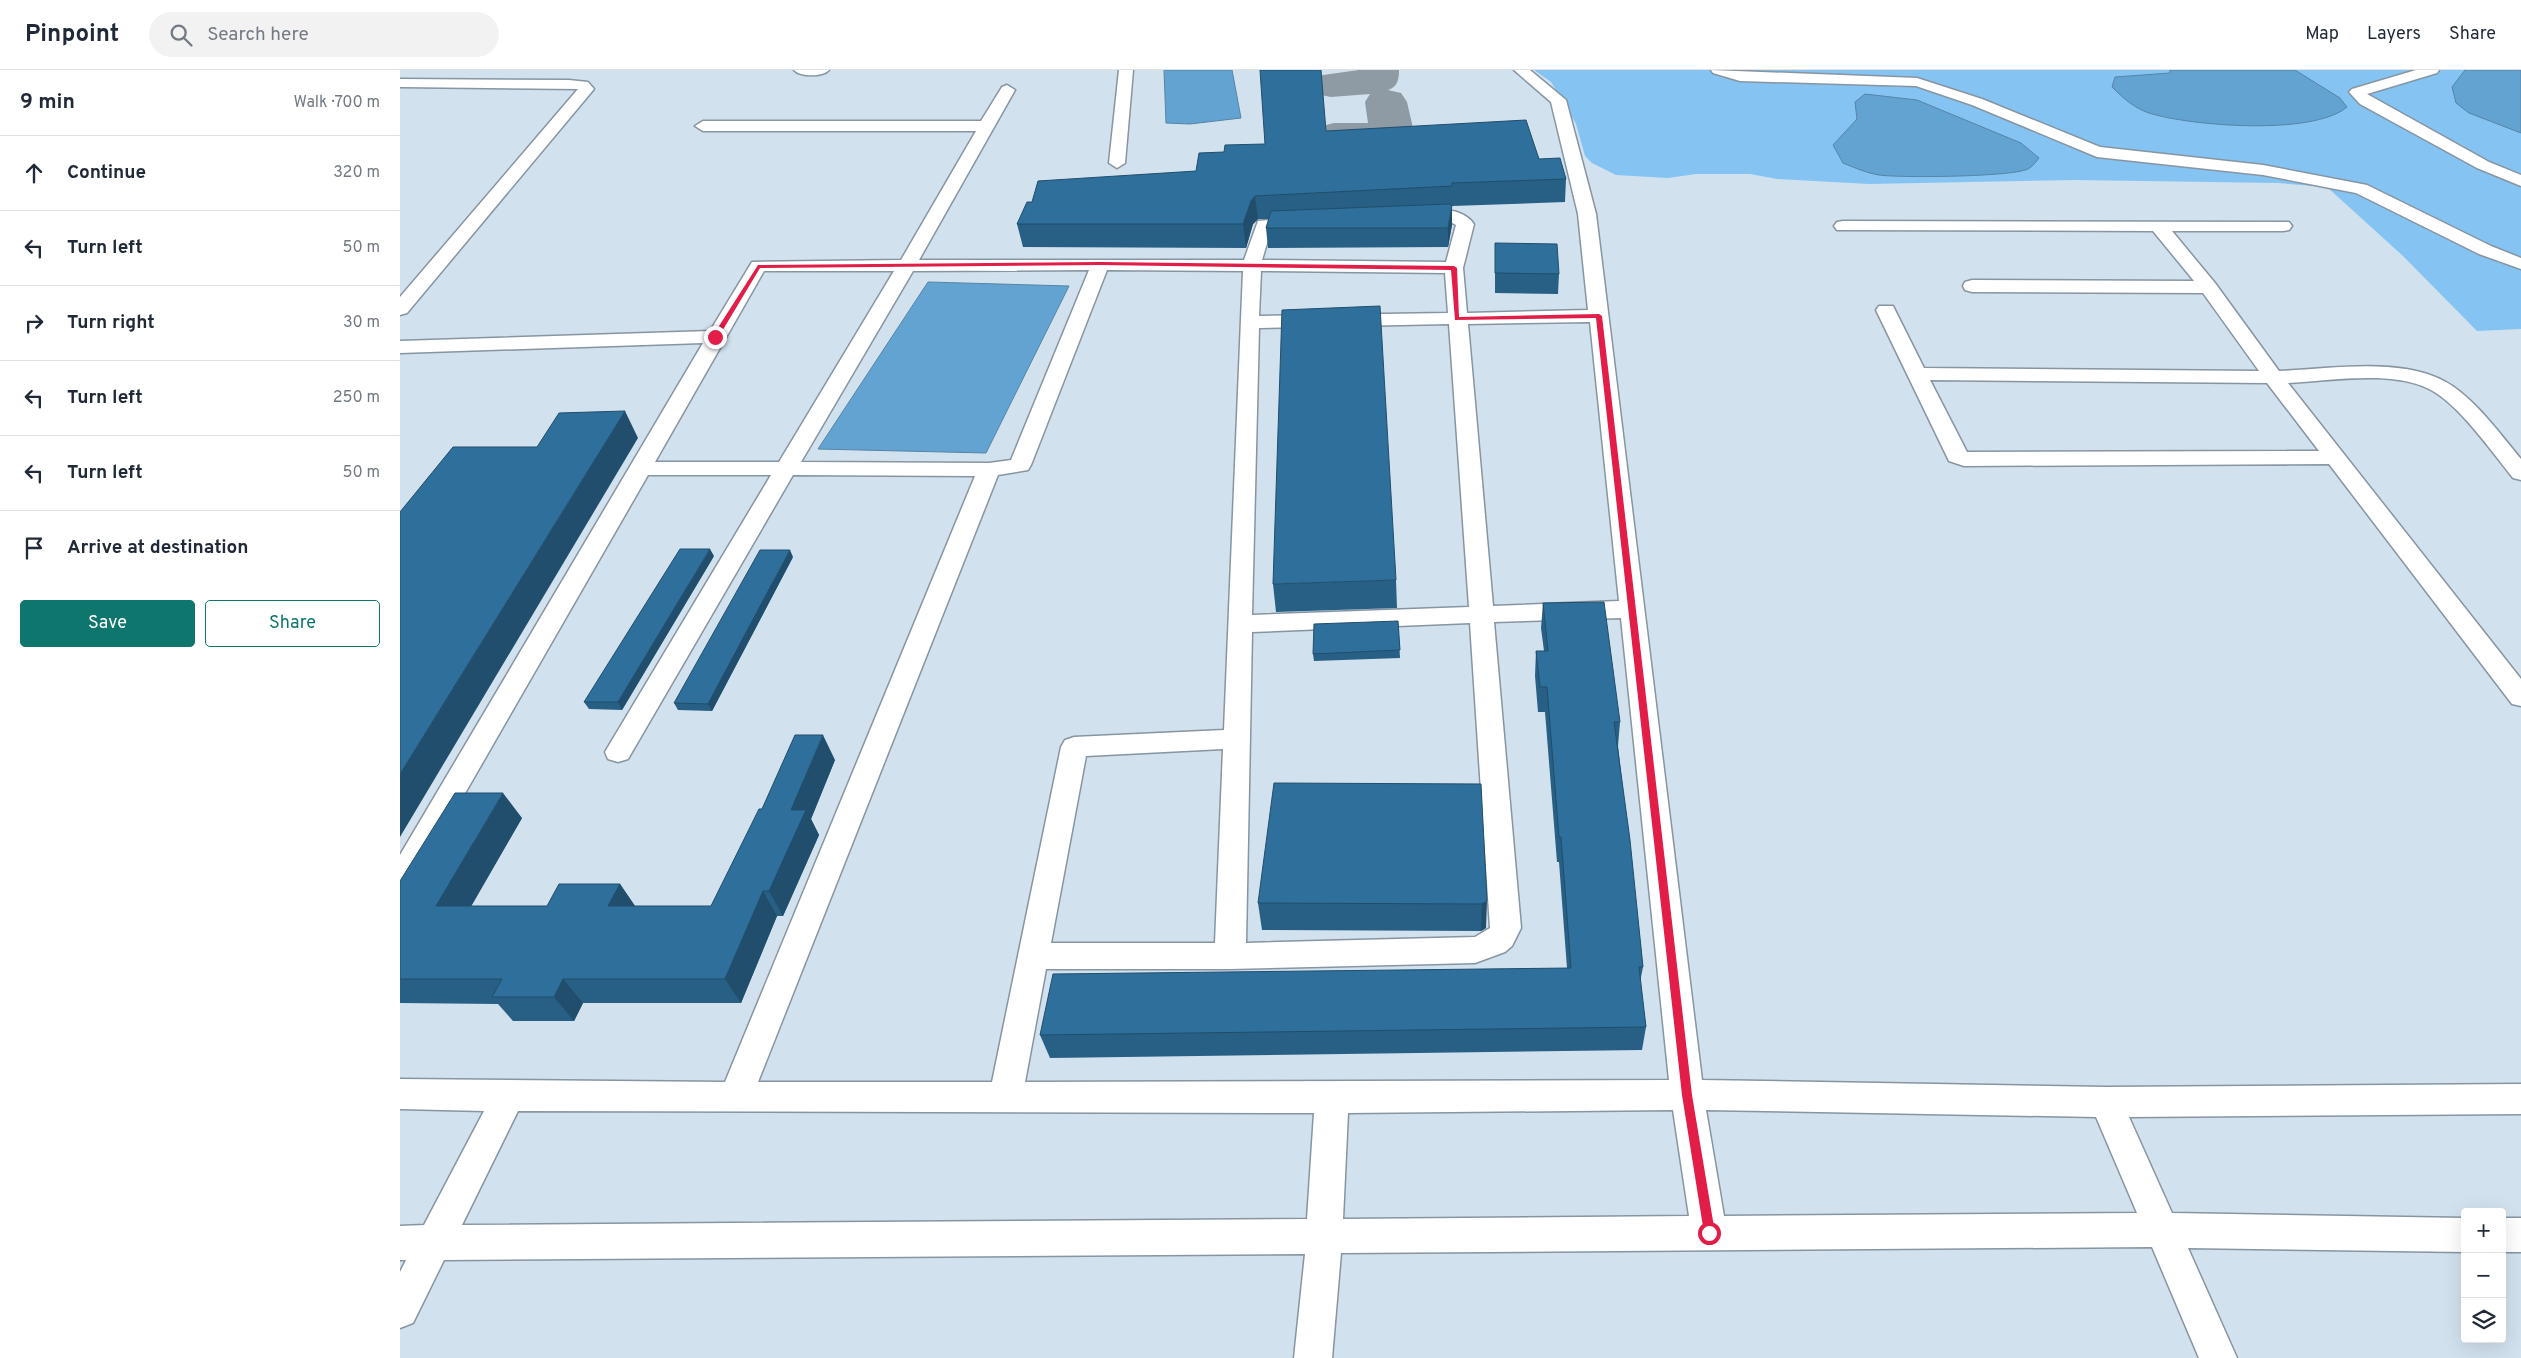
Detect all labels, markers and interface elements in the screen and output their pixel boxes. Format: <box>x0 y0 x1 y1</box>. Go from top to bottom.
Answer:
search box <box>149 12 499 57</box>
text: Pinpoint <box>25 20 119 50</box>
icon: search <box>167 21 195 49</box>
text: Search here <box>207 23 309 47</box>
text: Map <box>2305 23 2339 46</box>
text: Layers <box>2367 23 2421 46</box>
text: Share <box>2449 23 2496 46</box>
text: 9 min <box>20 89 75 116</box>
text: Walk · 700 m <box>293 93 380 113</box>
icon: ahead <box>20 159 48 187</box>
text: Continue <box>67 161 146 185</box>
text: 320 m <box>333 163 380 183</box>
icon: left <box>20 234 48 262</box>
text: Turn left <box>67 236 143 260</box>
text: 50 m <box>343 238 380 258</box>
icon: right <box>20 309 48 337</box>
text: Turn right <box>67 311 155 335</box>
text: 30 m <box>343 313 380 333</box>
route end <box>704 326 727 349</box>
icon: left <box>20 384 48 412</box>
text: Turn left <box>67 386 143 410</box>
text: 250 m <box>333 388 380 408</box>
icon: left <box>20 459 48 487</box>
text: Turn left <box>67 461 143 485</box>
text: 50 m <box>343 463 380 483</box>
icon: arrive <box>20 534 48 562</box>
text: Arrive at destination <box>67 536 248 560</box>
button: Save <box>20 600 195 647</box>
button: Share <box>205 600 380 647</box>
map controls <box>2461 1208 2506 1343</box>
button: + <box>2461 1208 2506 1253</box>
route start <box>1698 1222 1721 1245</box>
button: − <box>2461 1253 2506 1298</box>
button: layers <box>2461 1298 2506 1343</box>

